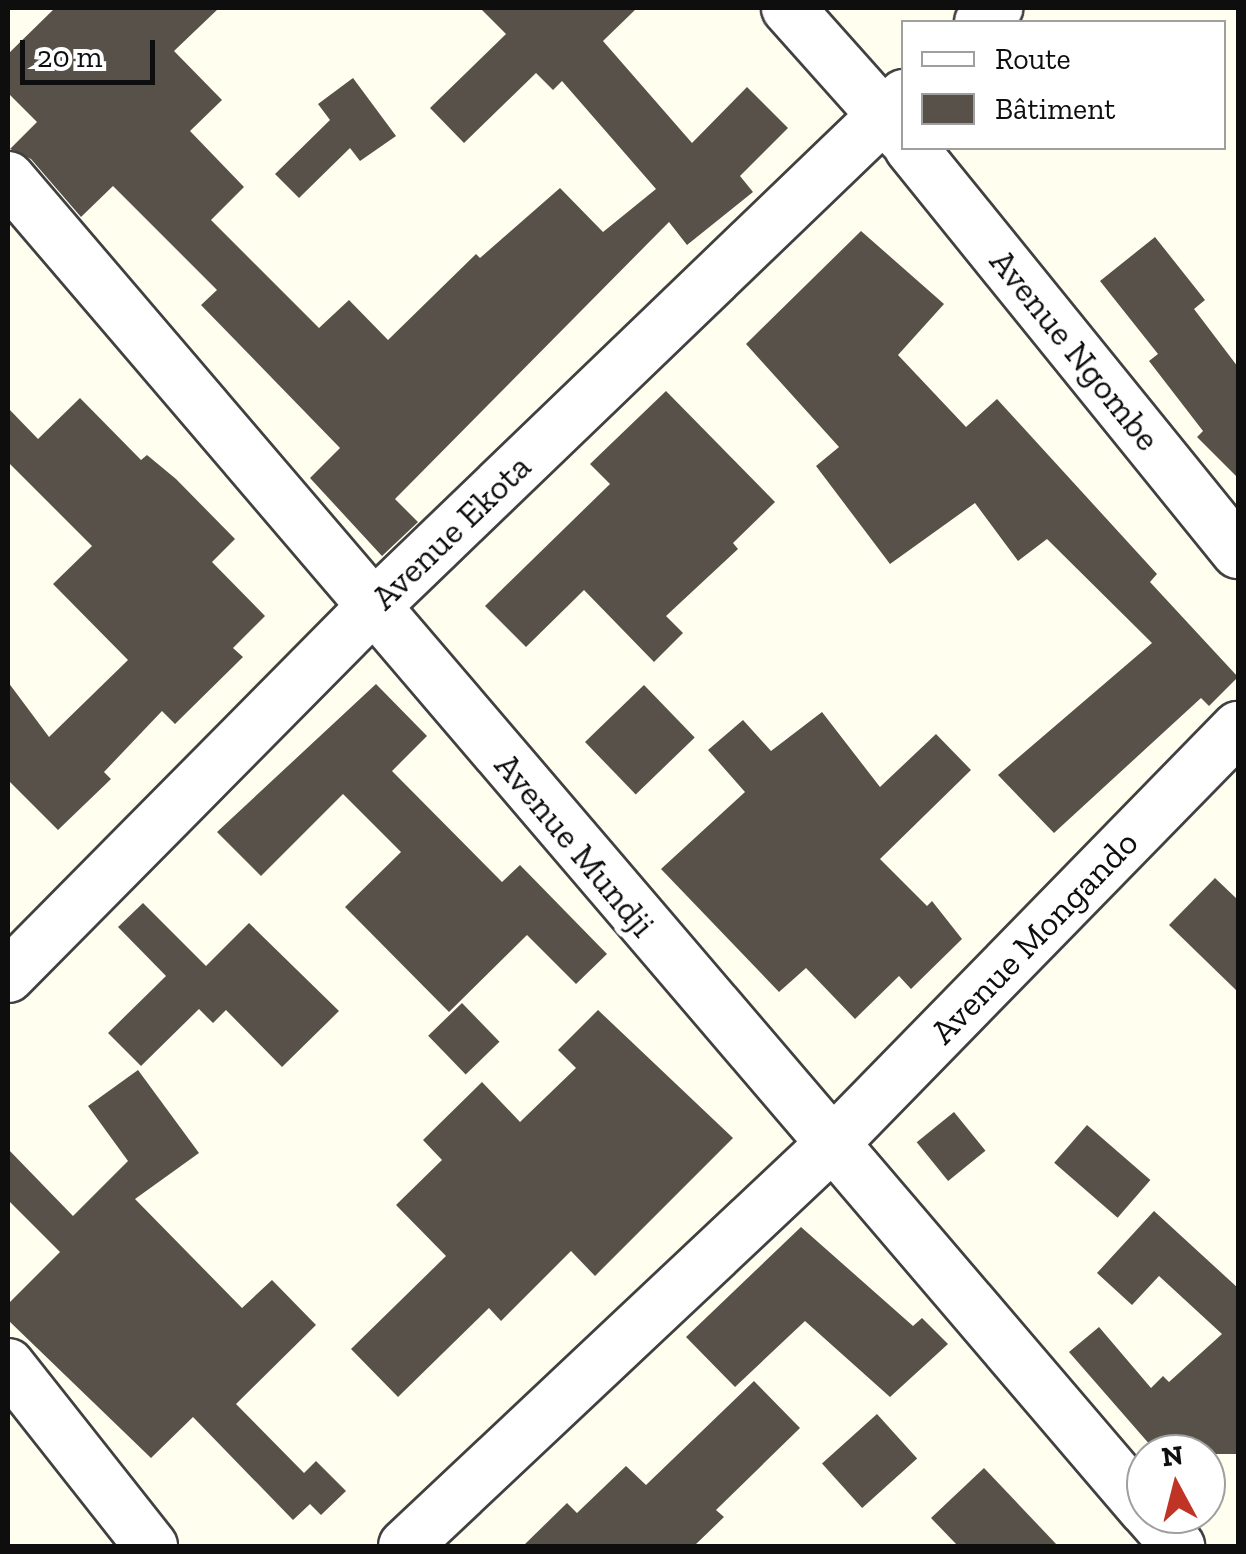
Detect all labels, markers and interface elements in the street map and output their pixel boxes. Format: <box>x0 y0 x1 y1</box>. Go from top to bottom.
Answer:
scale bar <box>25 20 160 82</box>
legend <box>901 20 1226 150</box>
text: 20 m <box>37 39 102 75</box>
text: Route <box>995 41 1071 77</box>
text: Bâtiment <box>995 91 1115 127</box>
street label: Avenue Ngombe <box>981 241 1169 459</box>
street label: Avenue Ekota <box>363 446 539 618</box>
street label: Avenue Mundji <box>486 745 664 945</box>
street label: Avenue Mongando <box>922 822 1146 1052</box>
north arrow <box>1126 1434 1226 1534</box>
text: N <box>1160 1438 1185 1473</box>

